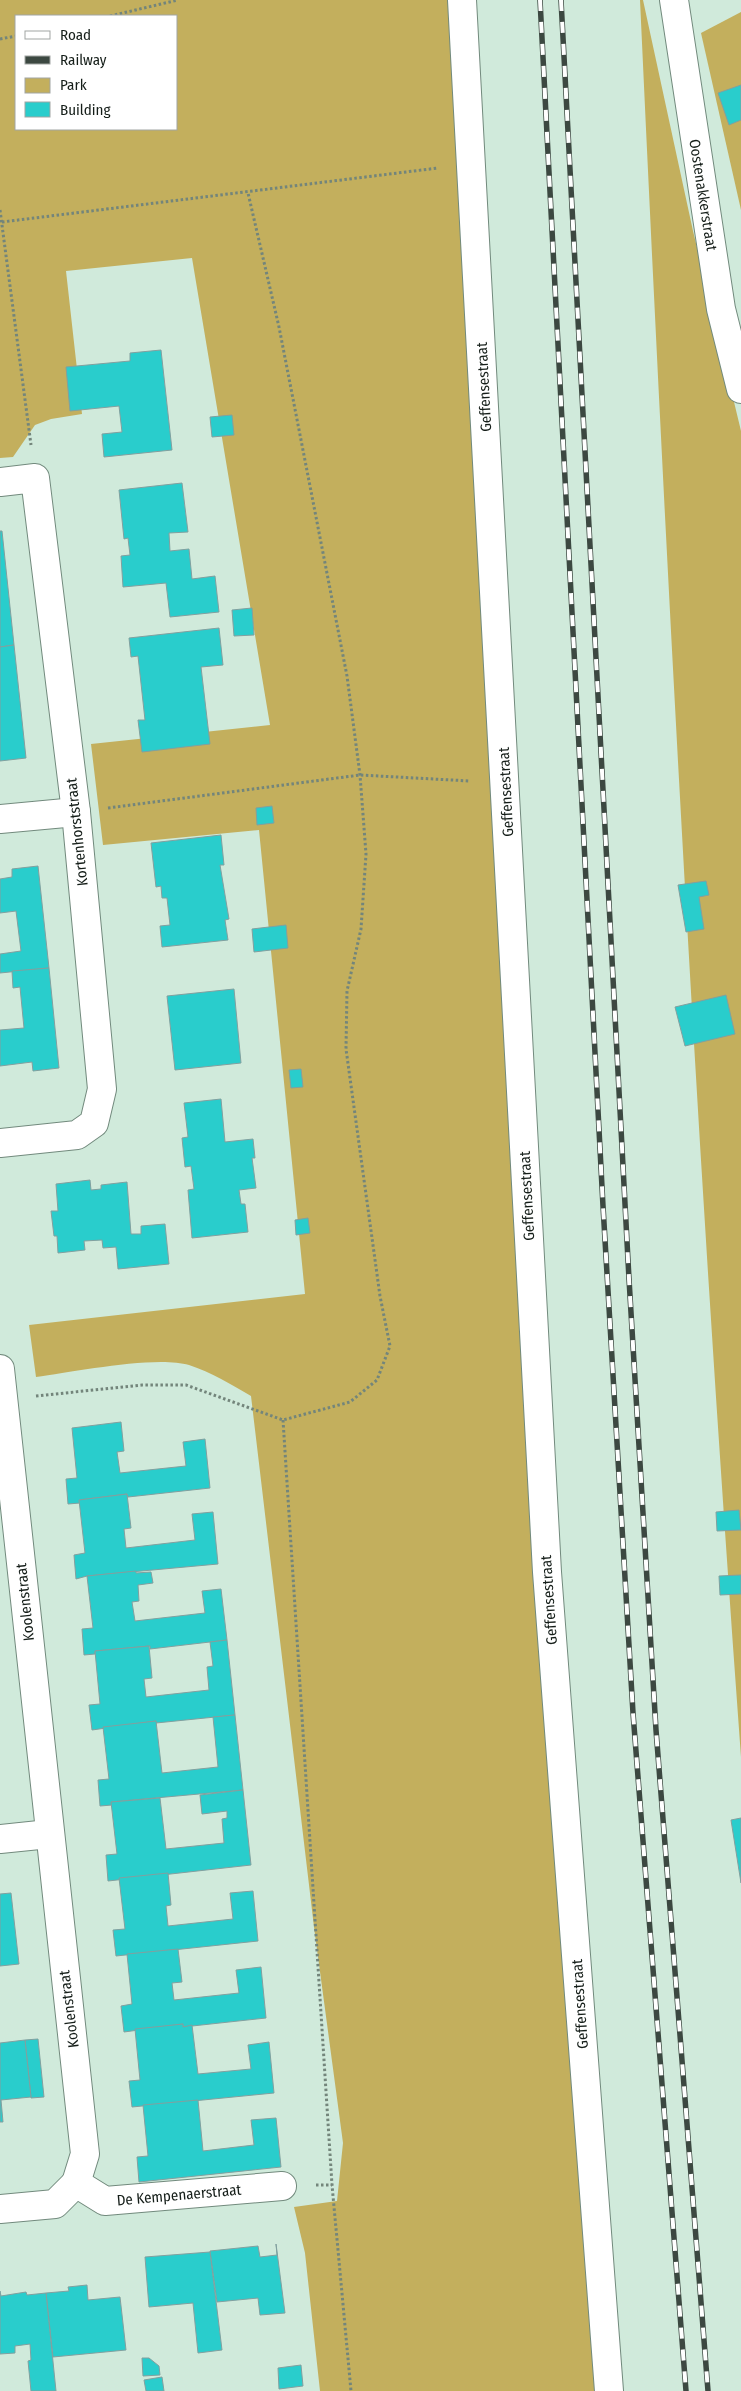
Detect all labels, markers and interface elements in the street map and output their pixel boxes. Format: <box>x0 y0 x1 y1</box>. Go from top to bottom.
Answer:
legend <box>15 15 178 130</box>
text: Road <box>60 26 91 44</box>
text: Railway <box>60 51 107 69</box>
text: Park <box>60 76 87 94</box>
text: Building <box>60 101 111 119</box>
street label: Oostenakkerstraat <box>685 138 721 252</box>
street label: Geffensestraat <box>473 342 495 432</box>
street label: Geffensestraat <box>495 747 517 837</box>
street label: Kortenhorststraat <box>62 777 92 887</box>
street label: Geffensestraat <box>516 1151 538 1241</box>
street label: Geffensestraat <box>537 1555 561 1645</box>
street label: Koolenstraat <box>12 1562 38 1642</box>
street label: Geffensestraat <box>568 1959 592 2049</box>
street label: Koolenstraat <box>55 1969 83 2049</box>
street label: De Kempenaerstraat <box>116 2181 242 2209</box>

